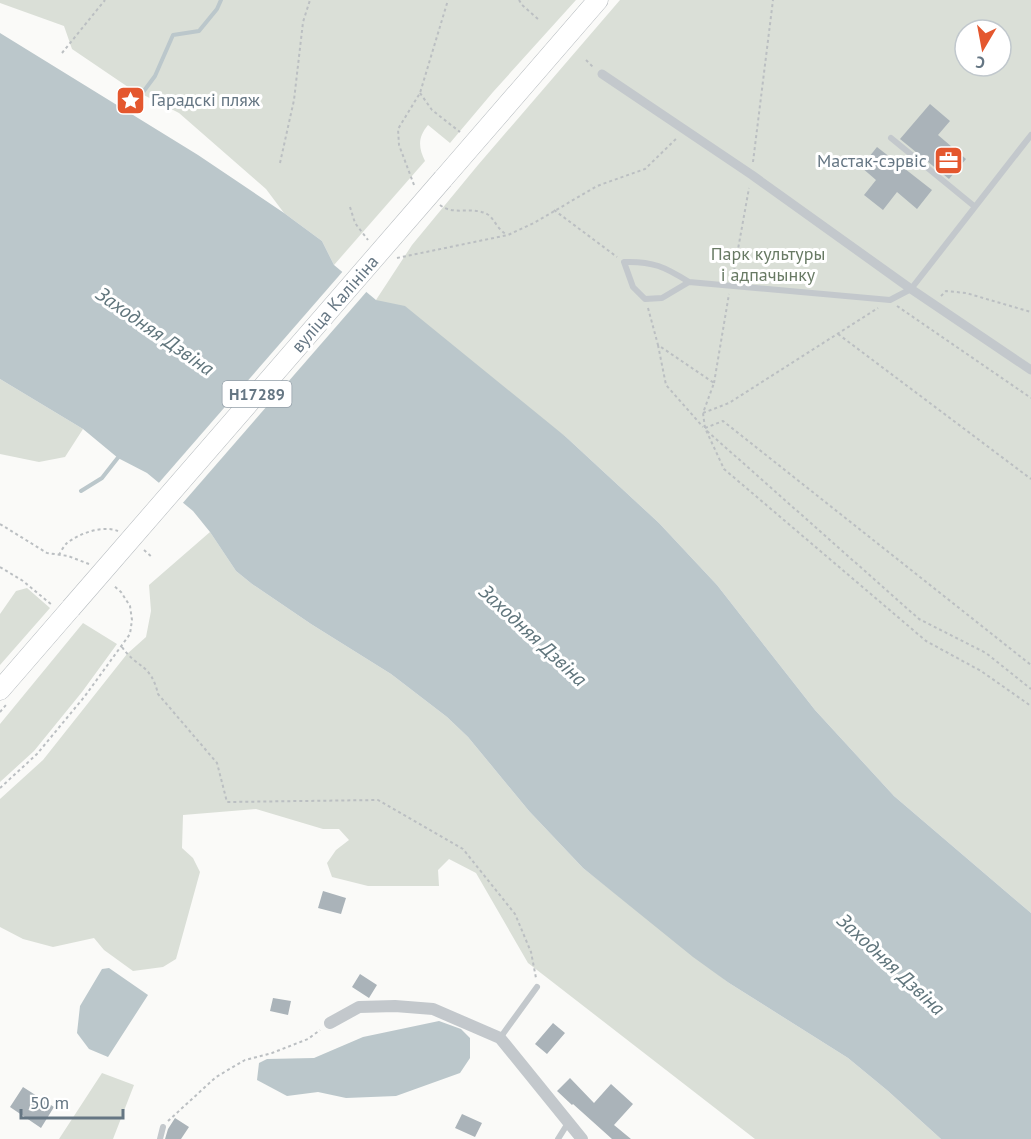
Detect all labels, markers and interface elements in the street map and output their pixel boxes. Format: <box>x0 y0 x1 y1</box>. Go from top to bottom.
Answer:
north arrow <box>953 18 1013 78</box>
text: С <box>974 52 987 73</box>
place icon: Гарадскі пляж <box>114 84 146 116</box>
place label: Гарадскі пляж <box>151 88 260 111</box>
office icon: Мастак-сэрвіс <box>932 145 964 177</box>
place label: Мастак-сэрвіс <box>817 149 927 172</box>
park label: Парк культуры і адпачынку <box>711 242 825 286</box>
street label: вуліца Калініна <box>286 250 383 357</box>
water label: Заходняя Дзвіна <box>91 281 219 382</box>
road number: Н17289 <box>222 381 292 407</box>
water label: Заходняя Дзвіна <box>473 578 593 692</box>
water label: Заходняя Дзвіна <box>831 907 951 1021</box>
scale bar <box>21 1082 123 1120</box>
text: 50 m <box>30 1091 69 1114</box>

